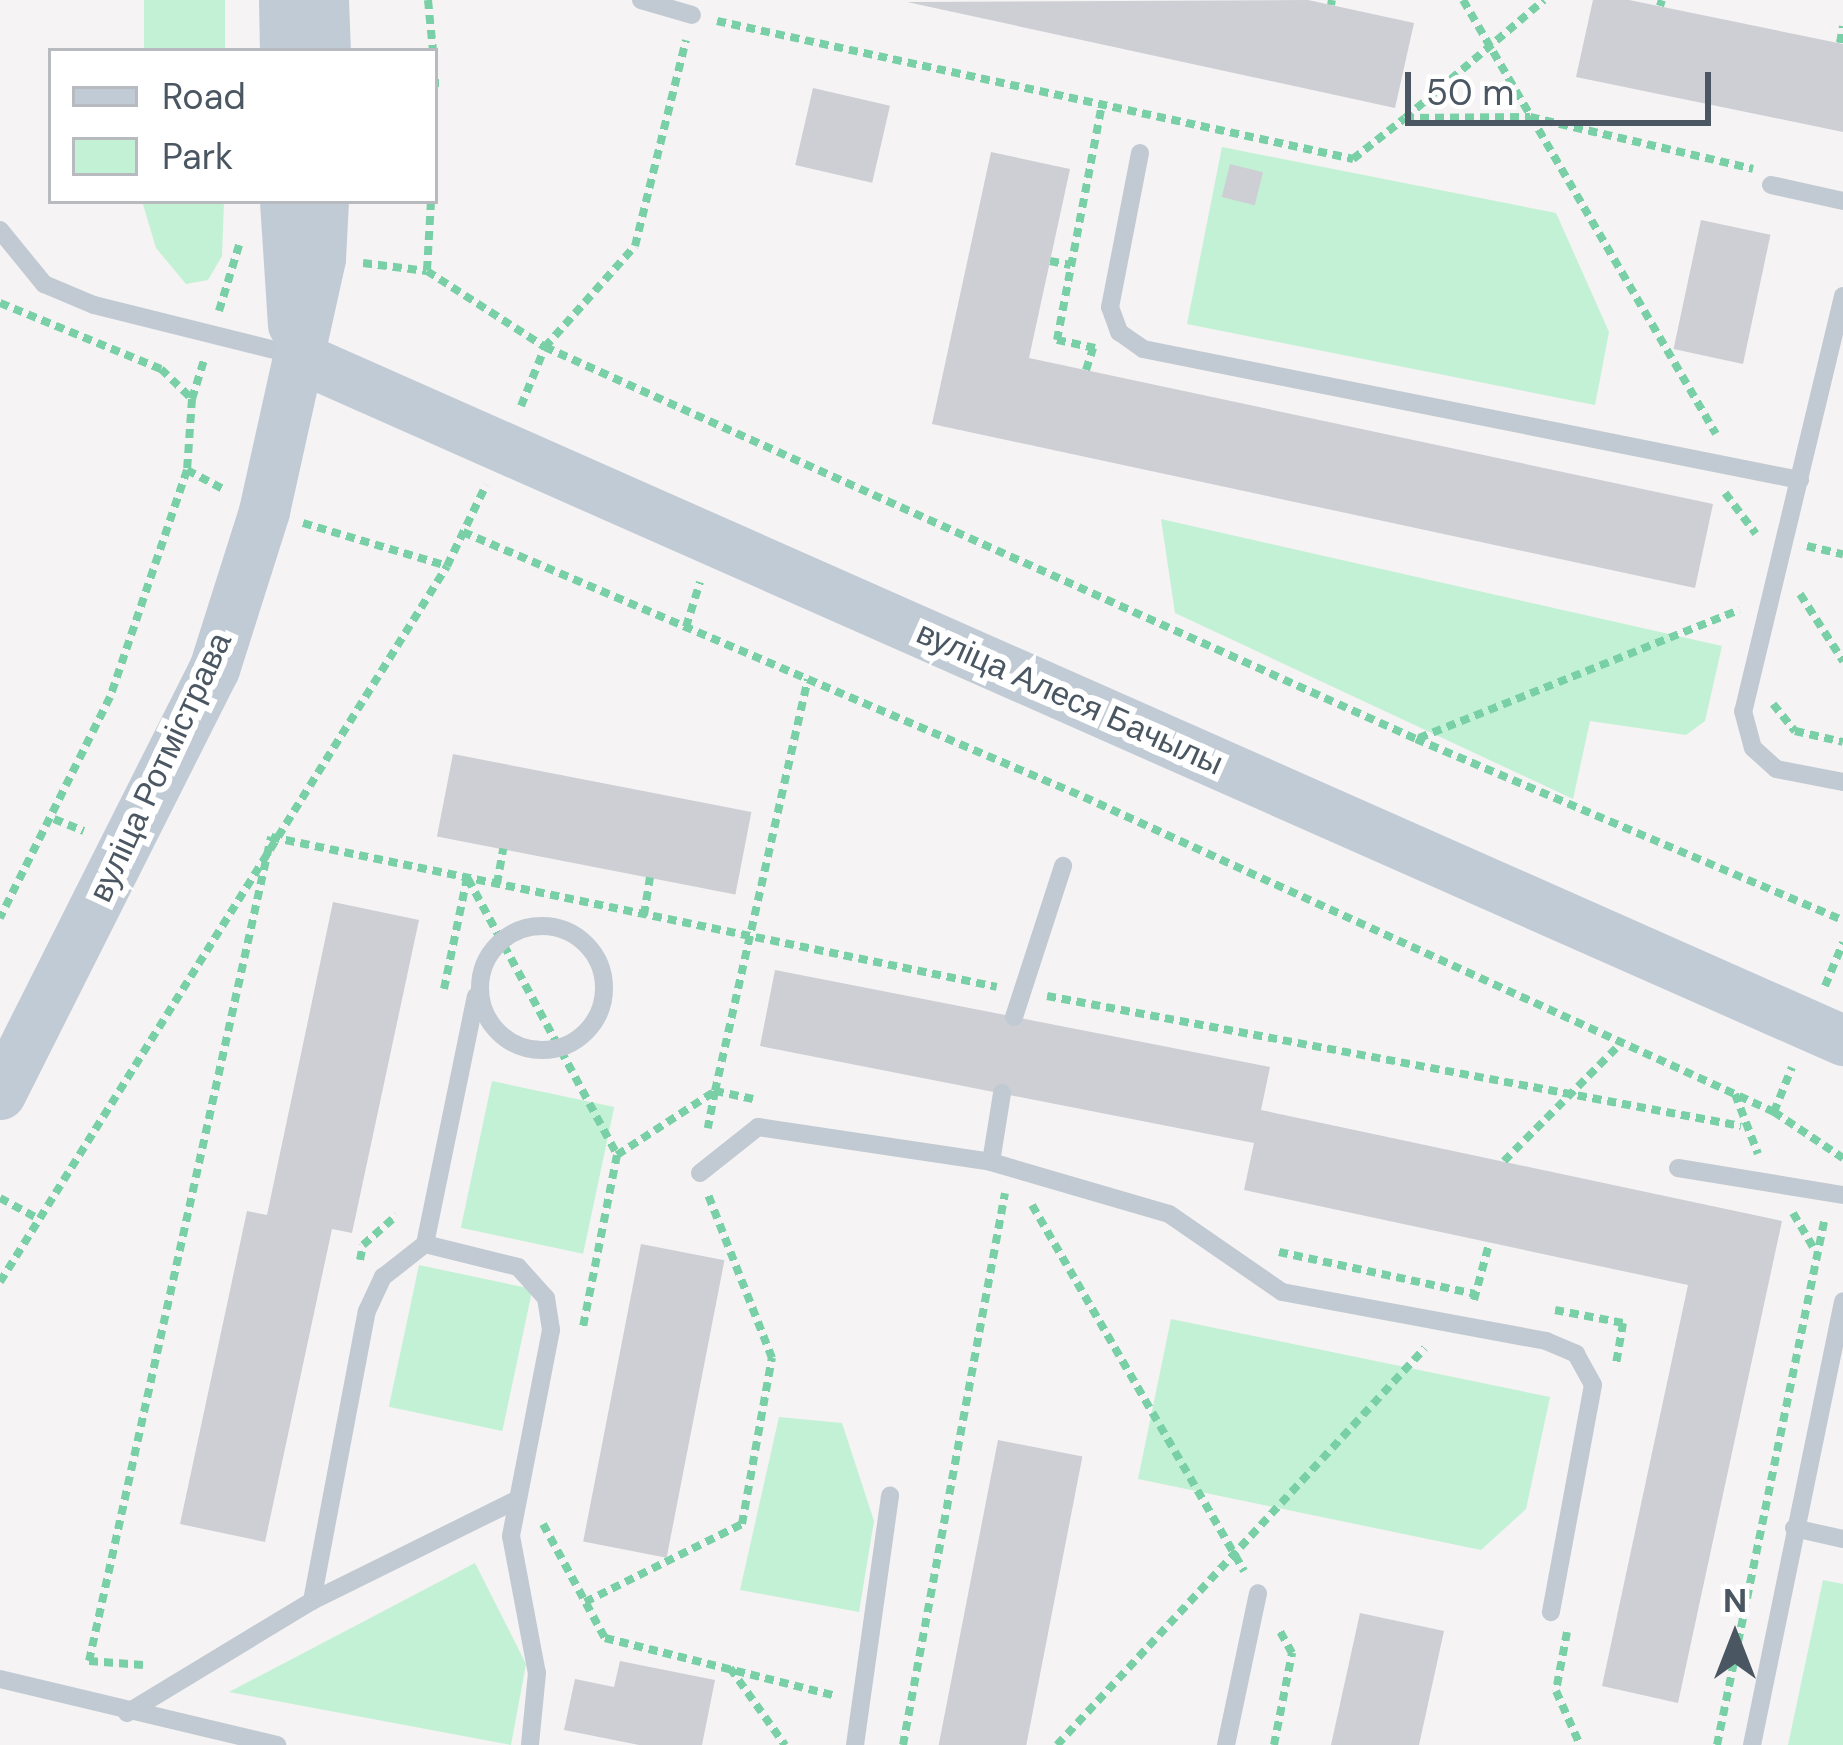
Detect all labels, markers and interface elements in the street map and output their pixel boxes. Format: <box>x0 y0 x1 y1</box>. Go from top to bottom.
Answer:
legend <box>48 48 438 204</box>
scale bar <box>1411 48 1717 122</box>
text: 50 m <box>1426 69 1514 116</box>
text: Road <box>162 73 246 120</box>
text: Park <box>162 133 233 180</box>
street label: вуліца Алеся Бачылы <box>911 613 1229 783</box>
street label: вуліца Ротмістрава <box>80 626 240 908</box>
north arrow <box>1675 1577 1795 1697</box>
text: N <box>1723 1579 1747 1622</box>

